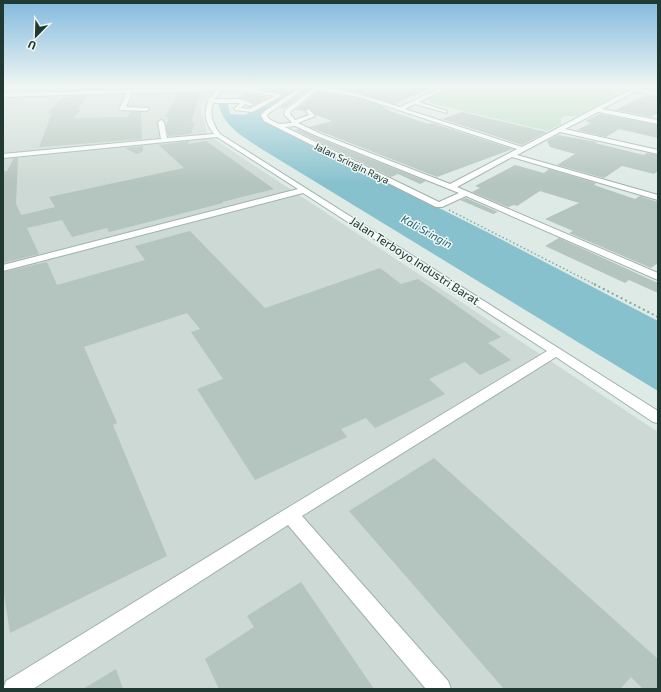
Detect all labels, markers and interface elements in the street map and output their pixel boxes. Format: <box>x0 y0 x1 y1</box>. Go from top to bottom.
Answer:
north arrow <box>16 16 56 56</box>
text: U <box>26 38 38 53</box>
street label: Jalan Sringin Raya <box>313 140 391 186</box>
water label: Kali Sringin <box>399 212 455 250</box>
street label: Jalan Terboyo Industri Barat <box>348 213 483 307</box>

